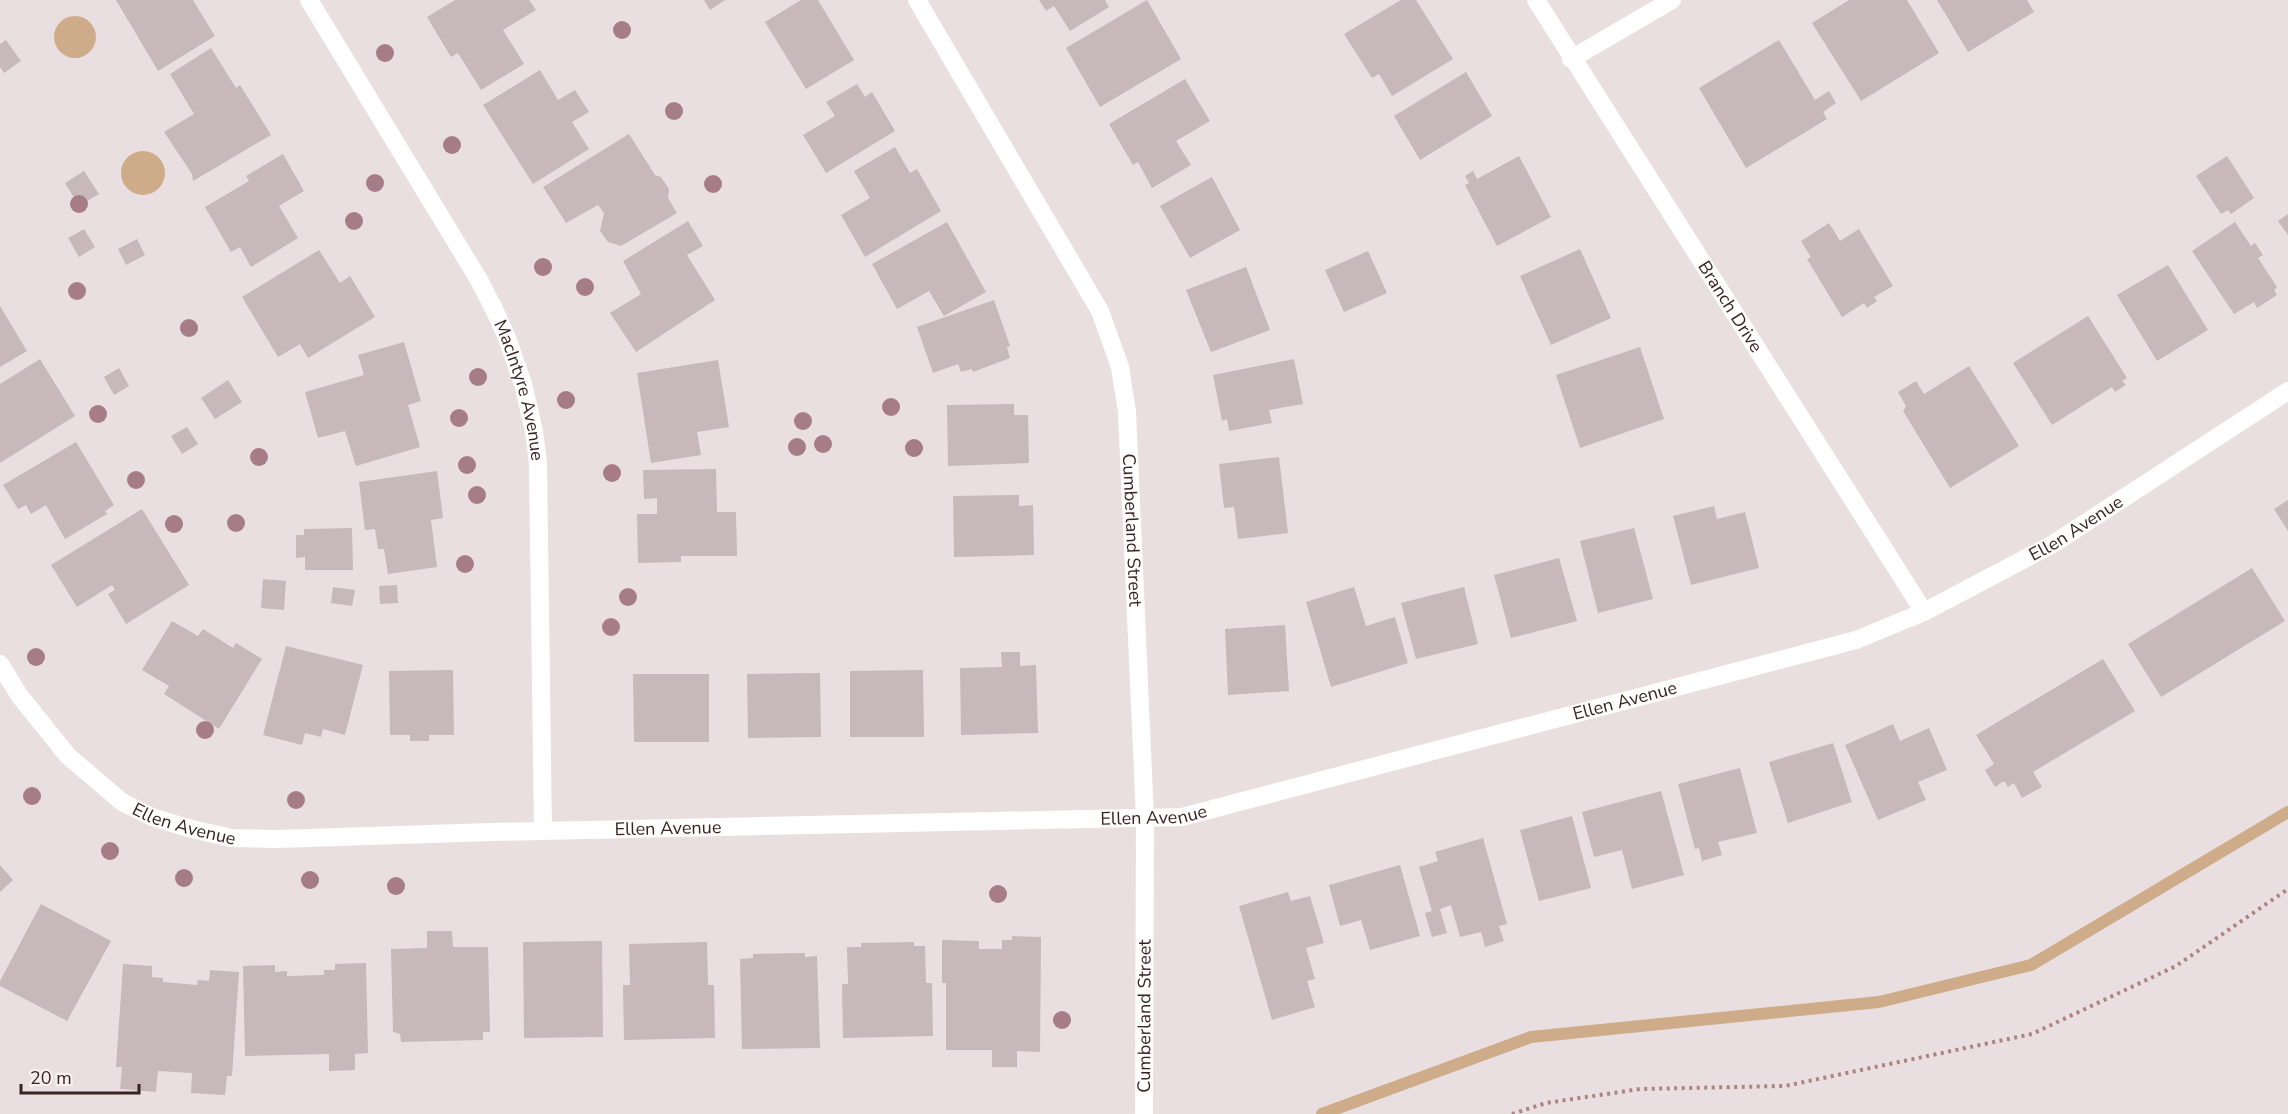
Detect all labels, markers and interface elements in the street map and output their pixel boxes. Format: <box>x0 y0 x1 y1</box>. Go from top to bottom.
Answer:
street label: Branch Drive <box>1692 256 1768 357</box>
street label: MacIntyre Avenue <box>488 316 550 462</box>
street label: Cumberland Street <box>1117 453 1148 608</box>
street label: Ellen Avenue <box>2025 490 2127 567</box>
street label: Ellen Avenue <box>1570 676 1680 726</box>
street label: Ellen Avenue <box>128 797 238 851</box>
street label: Ellen Avenue <box>1100 799 1209 831</box>
street label: Ellen Avenue <box>614 815 722 841</box>
street label: Cumberland Street <box>1132 939 1157 1093</box>
scale bar <box>21 1057 140 1095</box>
text: 20 m <box>30 1066 72 1090</box>

